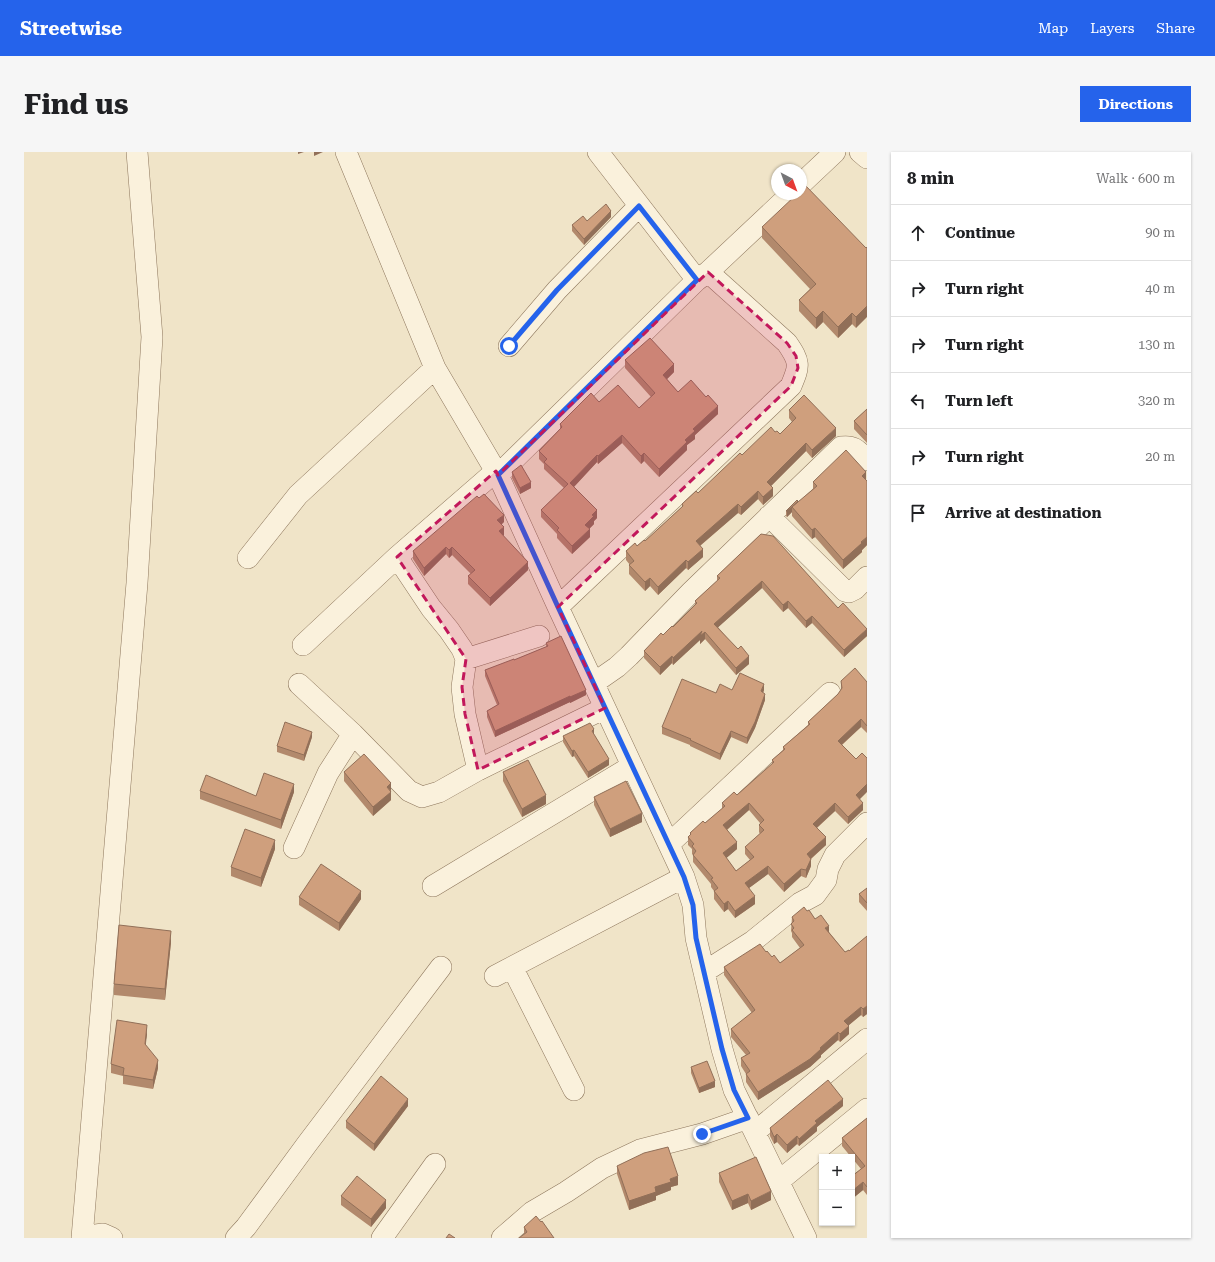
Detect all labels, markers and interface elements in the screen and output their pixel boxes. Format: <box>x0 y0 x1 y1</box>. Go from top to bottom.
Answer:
text: Streetwise <box>20 17 122 40</box>
text: Map <box>1038 20 1068 36</box>
text: Layers <box>1090 20 1134 36</box>
text: Share <box>1156 20 1195 36</box>
button: Directions <box>1080 86 1191 122</box>
text: Find us <box>24 88 128 121</box>
north arrow <box>771 164 807 200</box>
text: 8 min <box>907 168 954 188</box>
text: Walk · 600 m <box>1096 171 1175 186</box>
icon: ahead <box>907 222 929 244</box>
text: Continue <box>945 224 1015 242</box>
text: 90 m <box>1145 225 1175 240</box>
icon: right <box>907 278 929 300</box>
text: Turn right <box>945 280 1024 298</box>
text: 40 m <box>1145 281 1175 296</box>
icon: right <box>907 334 929 356</box>
text: Turn right <box>945 336 1024 354</box>
route start <box>500 337 518 355</box>
text: 130 m <box>1138 337 1175 352</box>
icon: left <box>907 390 929 412</box>
text: Turn left <box>945 392 1013 410</box>
text: 320 m <box>1138 393 1175 408</box>
icon: right <box>907 446 929 468</box>
text: Turn right <box>945 448 1024 466</box>
text: 20 m <box>1145 449 1175 464</box>
icon: arrive <box>907 502 929 524</box>
text: Arrive at destination <box>945 504 1101 522</box>
route end <box>693 1125 711 1143</box>
map controls <box>819 1154 855 1226</box>
button: + <box>819 1154 855 1190</box>
button: − <box>819 1190 855 1226</box>

